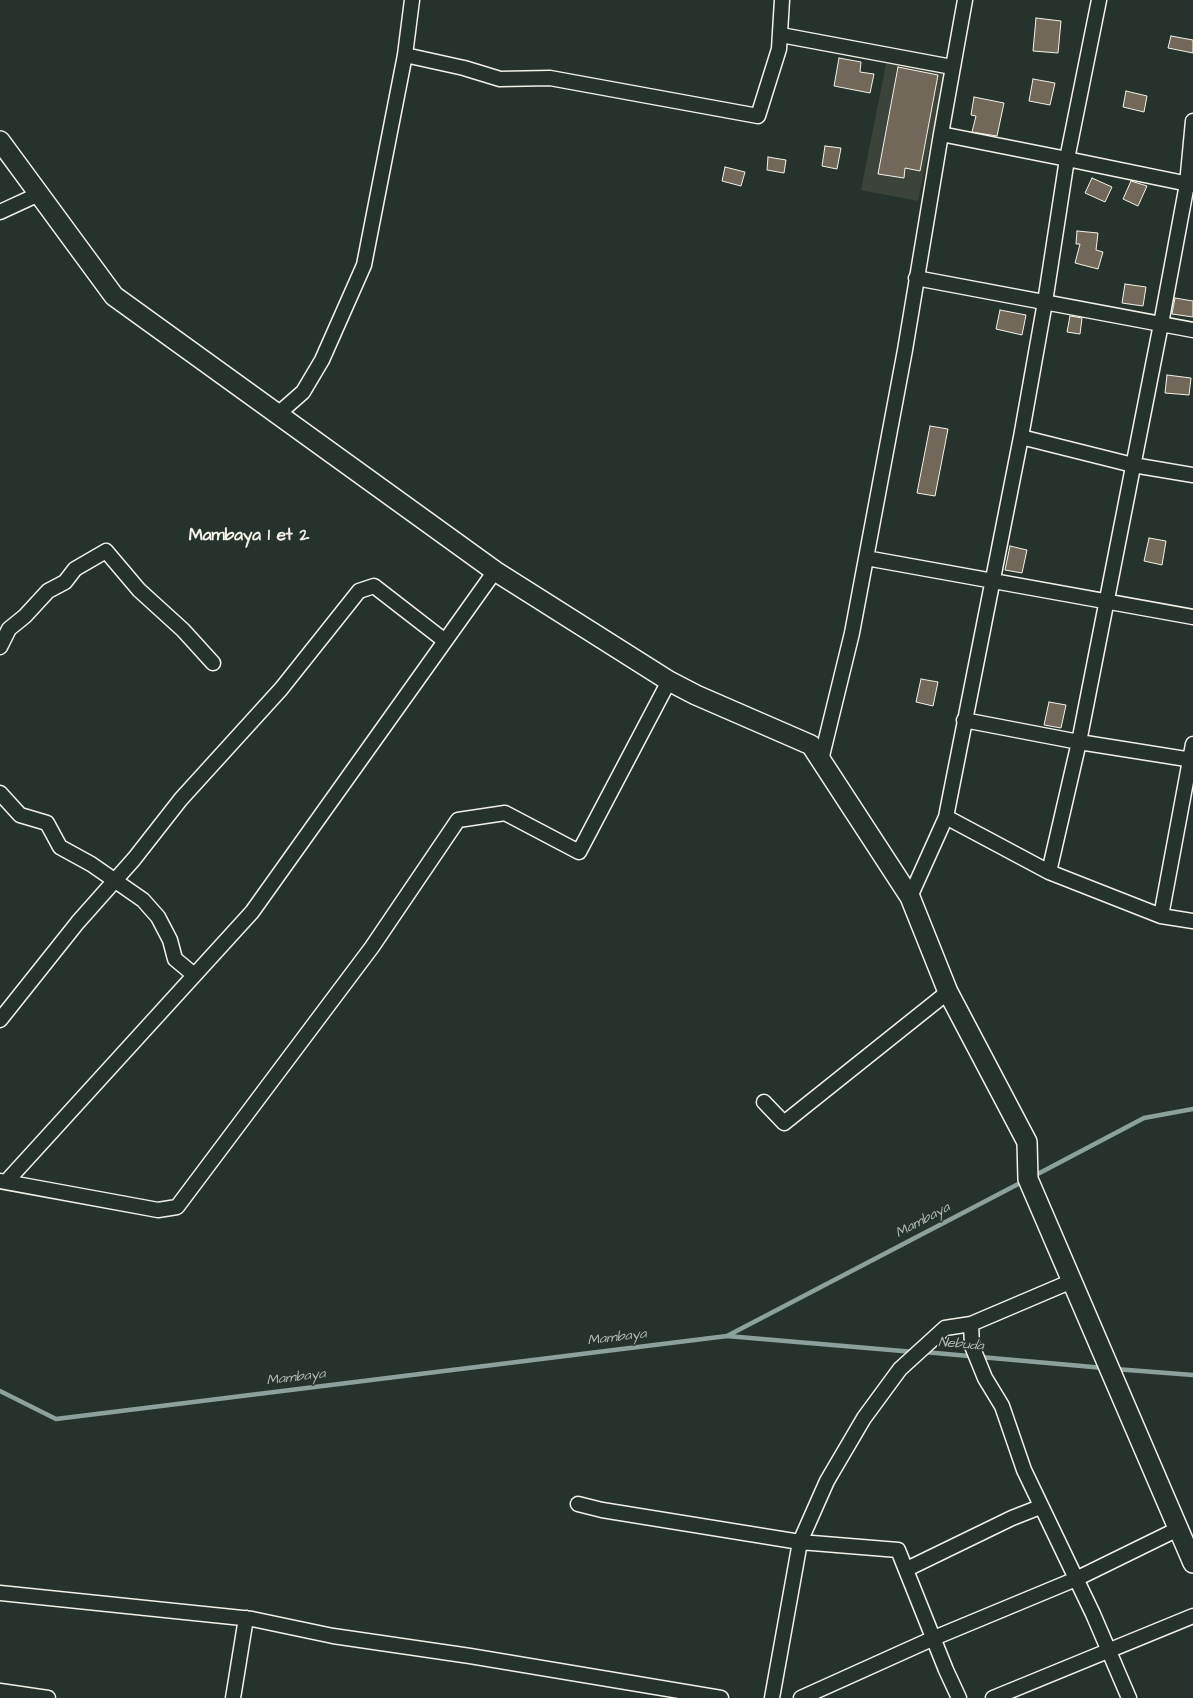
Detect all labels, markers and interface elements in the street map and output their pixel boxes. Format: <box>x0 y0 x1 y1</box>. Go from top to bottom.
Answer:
district label: Mambaya 1 et 2 <box>189 526 309 546</box>
water label: Mambaya <box>893 1200 953 1242</box>
water label: Mambaya <box>587 1326 647 1350</box>
water label: Nebuda <box>938 1335 984 1355</box>
water label: Mambaya <box>266 1366 326 1390</box>

